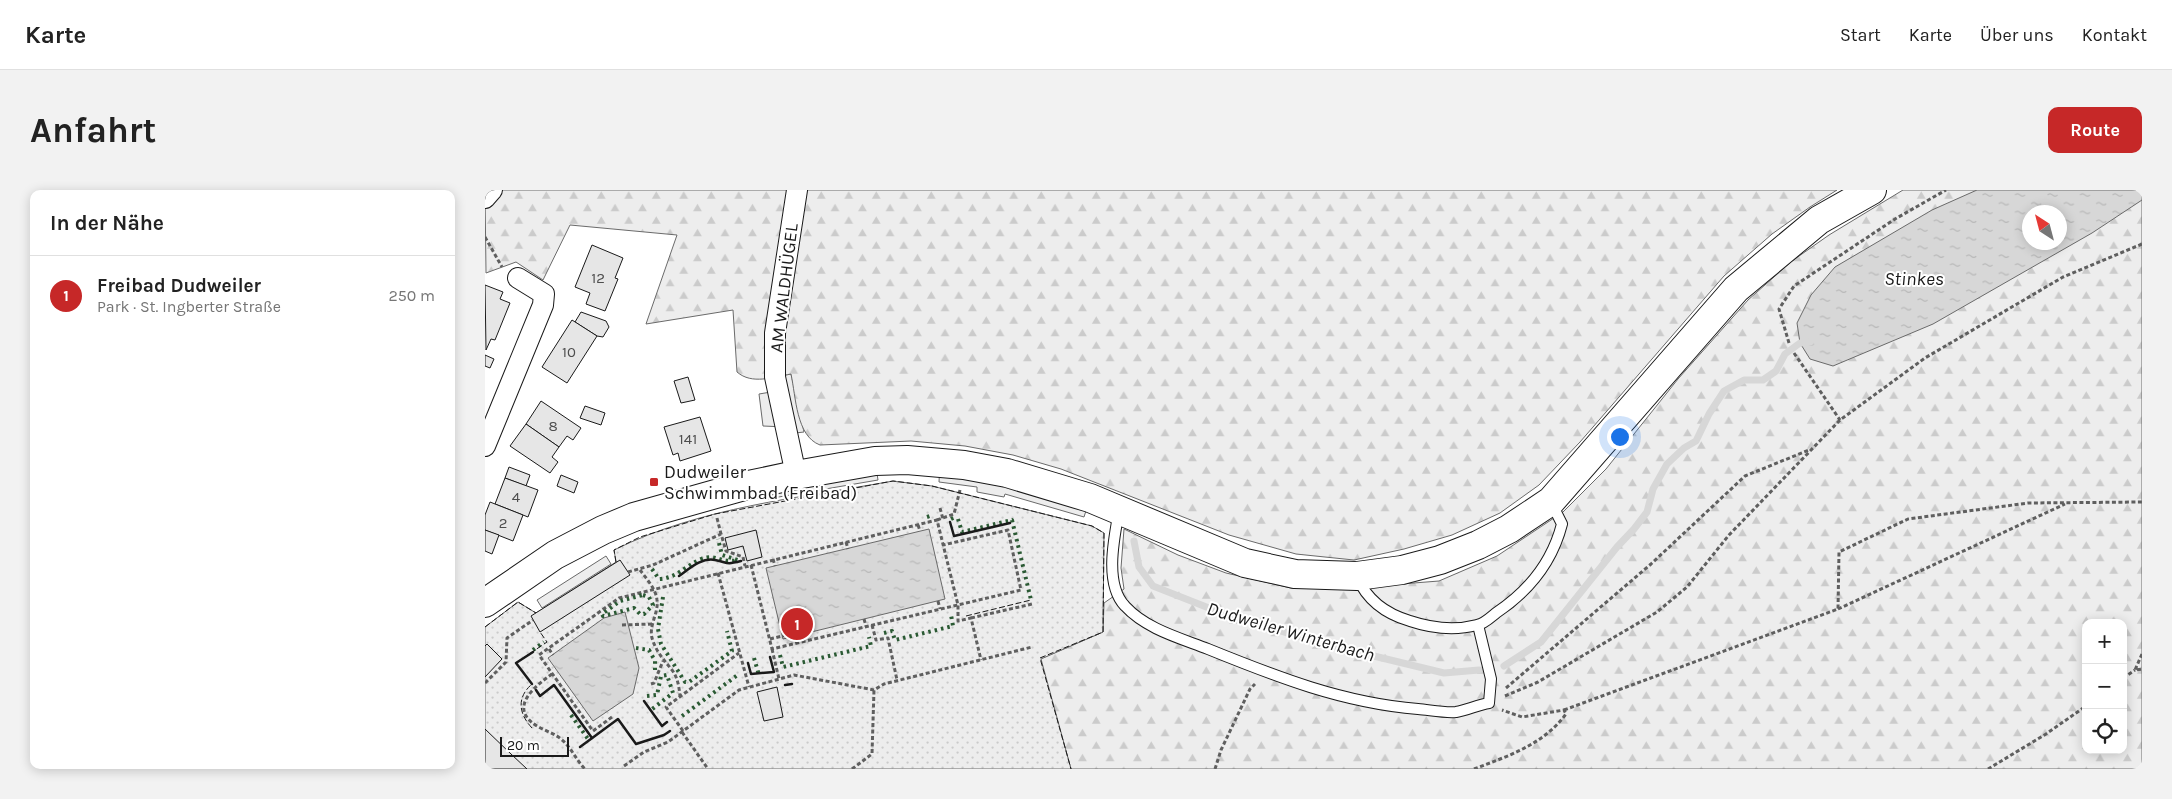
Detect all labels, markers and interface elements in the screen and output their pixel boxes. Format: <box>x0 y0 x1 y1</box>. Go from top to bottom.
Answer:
text: Karte <box>25 21 86 49</box>
text: Start <box>1840 24 1881 46</box>
text: Karte <box>1909 24 1952 46</box>
text: Über uns <box>1980 24 2054 46</box>
text: Kontakt <box>2082 24 2147 46</box>
button: Route <box>2048 107 2142 153</box>
text: Anfahrt <box>30 110 156 151</box>
north arrow <box>2022 205 2067 250</box>
text: In der Nähe <box>50 211 164 235</box>
street label: AM WALDHÜGEL <box>765 222 803 354</box>
water label: Stinkes <box>1884 268 1944 290</box>
house number: 12 <box>591 269 605 287</box>
text: Freibad Dudweiler <box>97 275 261 297</box>
text: 1 <box>63 286 69 305</box>
text: 250 m <box>388 286 435 305</box>
text: Park · St. Ingberter Straße <box>97 297 281 316</box>
house number: 10 <box>562 343 576 361</box>
house number: 8 <box>548 417 558 435</box>
your location <box>1607 424 1633 450</box>
house number: 141 <box>679 430 697 448</box>
place label: Dudweiler Schwimmbad (Freibad) <box>664 461 857 504</box>
marker: Dudweiler Schwimmbad (Freibad) <box>648 476 660 488</box>
house number: 4 <box>512 488 521 506</box>
house number: 2 <box>499 514 507 532</box>
water label: Dudweiler Winterbach <box>1204 597 1377 666</box>
pin: 1 <box>781 605 813 643</box>
map controls <box>2082 619 2127 754</box>
button: + <box>2082 619 2127 664</box>
button: − <box>2082 664 2127 709</box>
button: locate <box>2082 709 2127 754</box>
scale bar <box>500 734 569 757</box>
text: 20 m <box>507 737 540 754</box>

